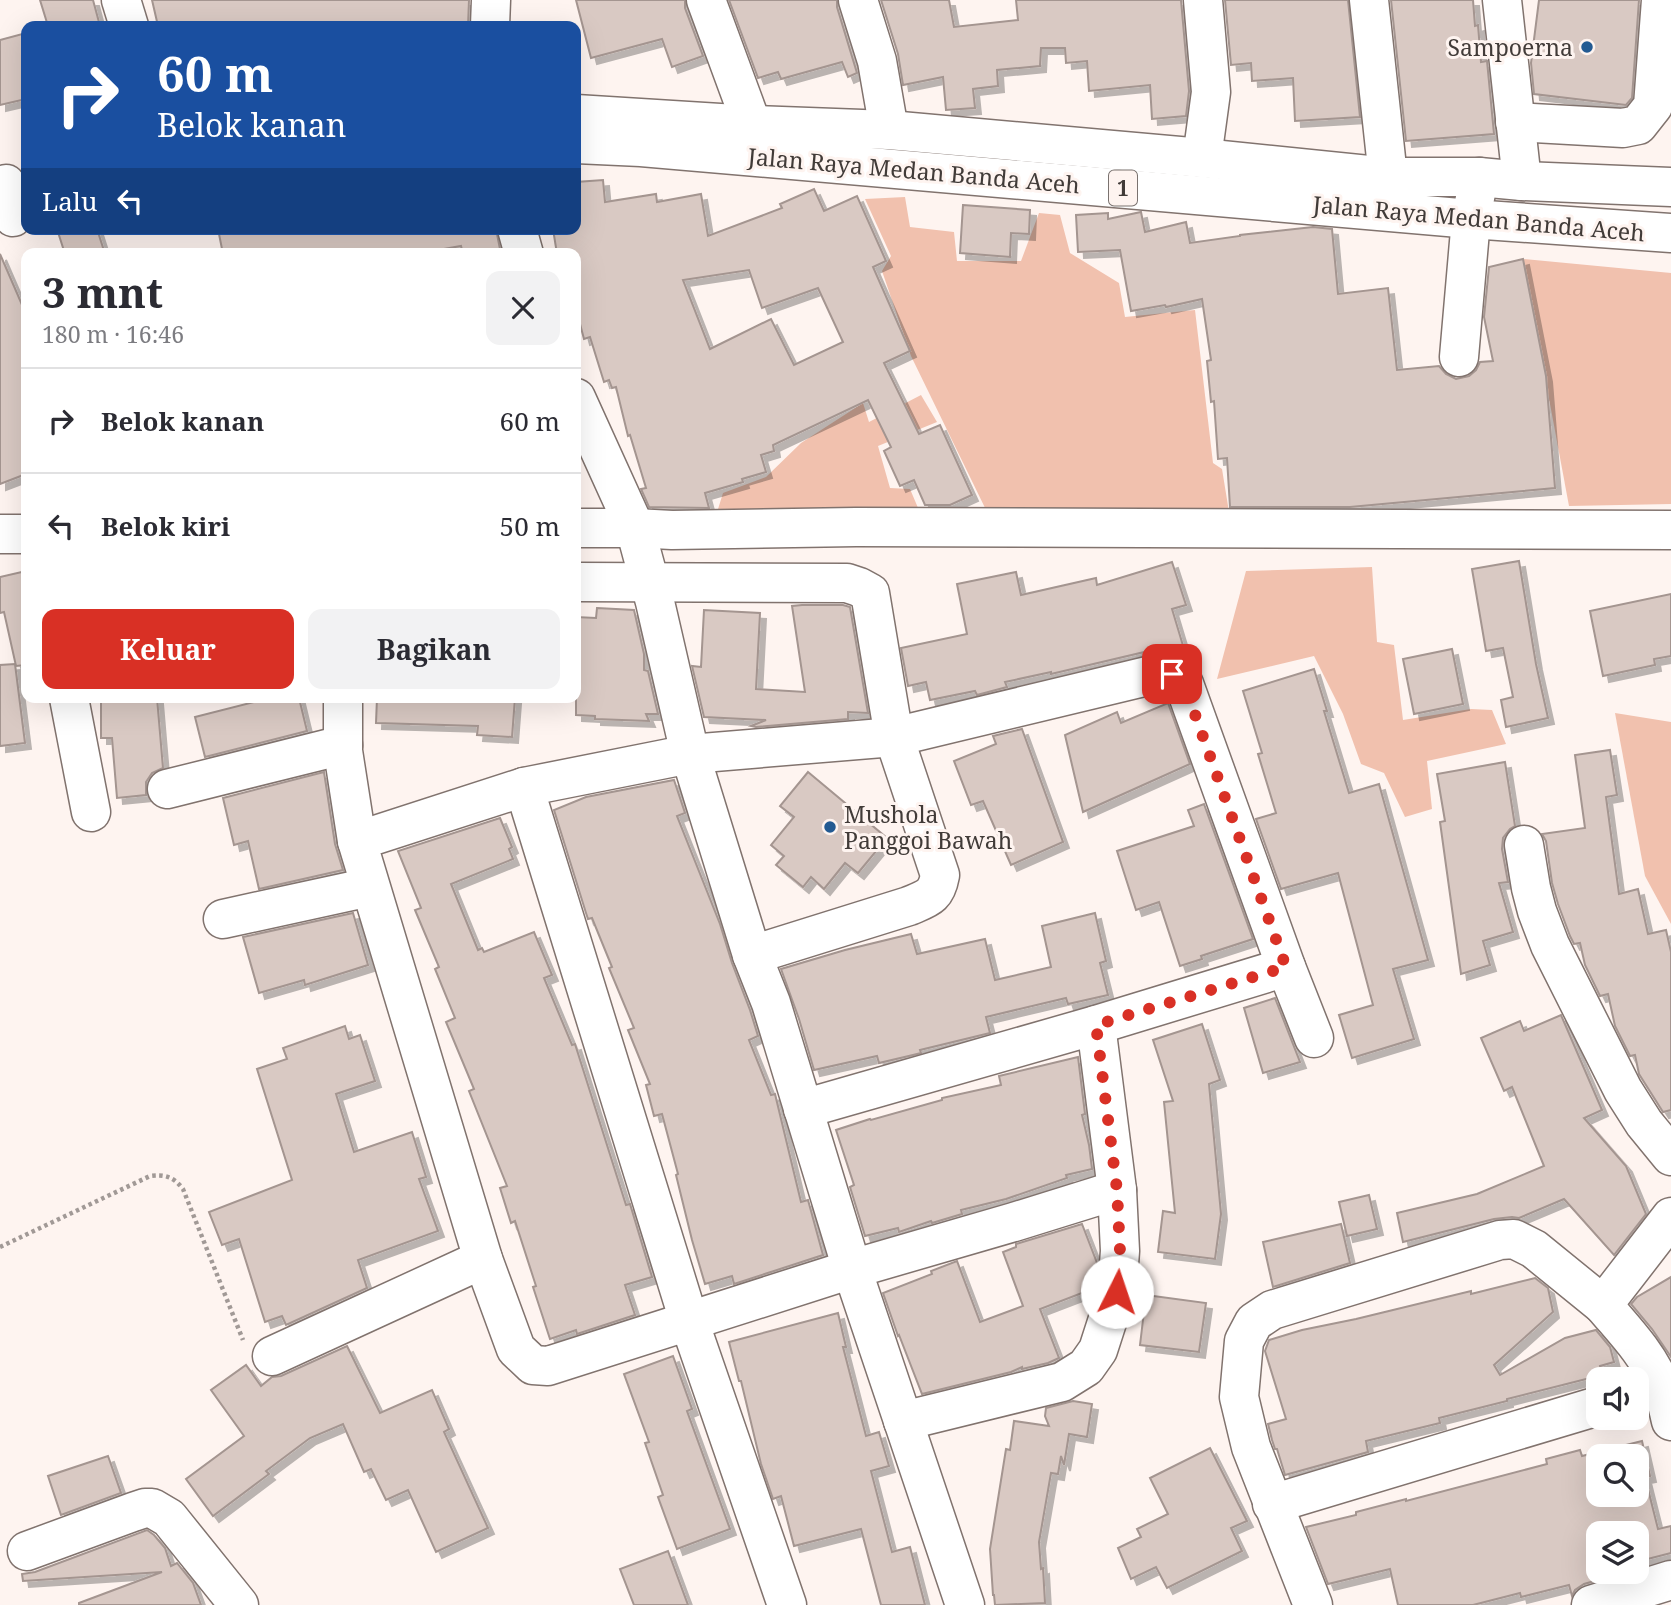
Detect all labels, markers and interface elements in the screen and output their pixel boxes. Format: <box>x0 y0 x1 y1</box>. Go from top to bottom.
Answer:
place label: Sampoerna <box>1447 31 1573 63</box>
marker: Sampoerna <box>1579 39 1595 55</box>
text: 60 m <box>157 40 273 106</box>
icon: right <box>42 49 133 140</box>
text: Belok kanan <box>157 103 347 146</box>
street label: Jalan Raya Medan Banda Aceh <box>746 139 1081 200</box>
road number: 1 <box>1109 170 1137 206</box>
icon: left <box>111 182 149 220</box>
text: Lalu <box>42 183 97 219</box>
street label: Jalan Raya Medan Banda Aceh <box>1311 187 1646 248</box>
text: 3 mnt <box>42 263 163 320</box>
button: close <box>486 271 560 345</box>
text: 180 m · 16:46 <box>42 318 184 350</box>
icon: right <box>42 402 80 440</box>
text: Belok kanan <box>101 403 264 439</box>
text: 60 m <box>500 403 560 439</box>
icon: left <box>42 507 80 545</box>
text: Belok kiri <box>101 508 230 544</box>
text: 50 m <box>500 508 560 544</box>
button: Keluar <box>42 609 294 689</box>
button: Bagikan <box>308 609 560 689</box>
pin <box>1142 644 1202 704</box>
icon: arrive <box>1153 655 1191 693</box>
place label: Mushola Panggoi Bawah <box>844 798 1012 856</box>
marker: Mushola Panggoi Bawah <box>822 819 838 835</box>
position arrow <box>1080 1255 1154 1329</box>
map controls <box>1586 1367 1649 1584</box>
button: sound <box>1586 1367 1649 1430</box>
button: search <box>1586 1444 1649 1507</box>
button: layers <box>1586 1521 1649 1584</box>

